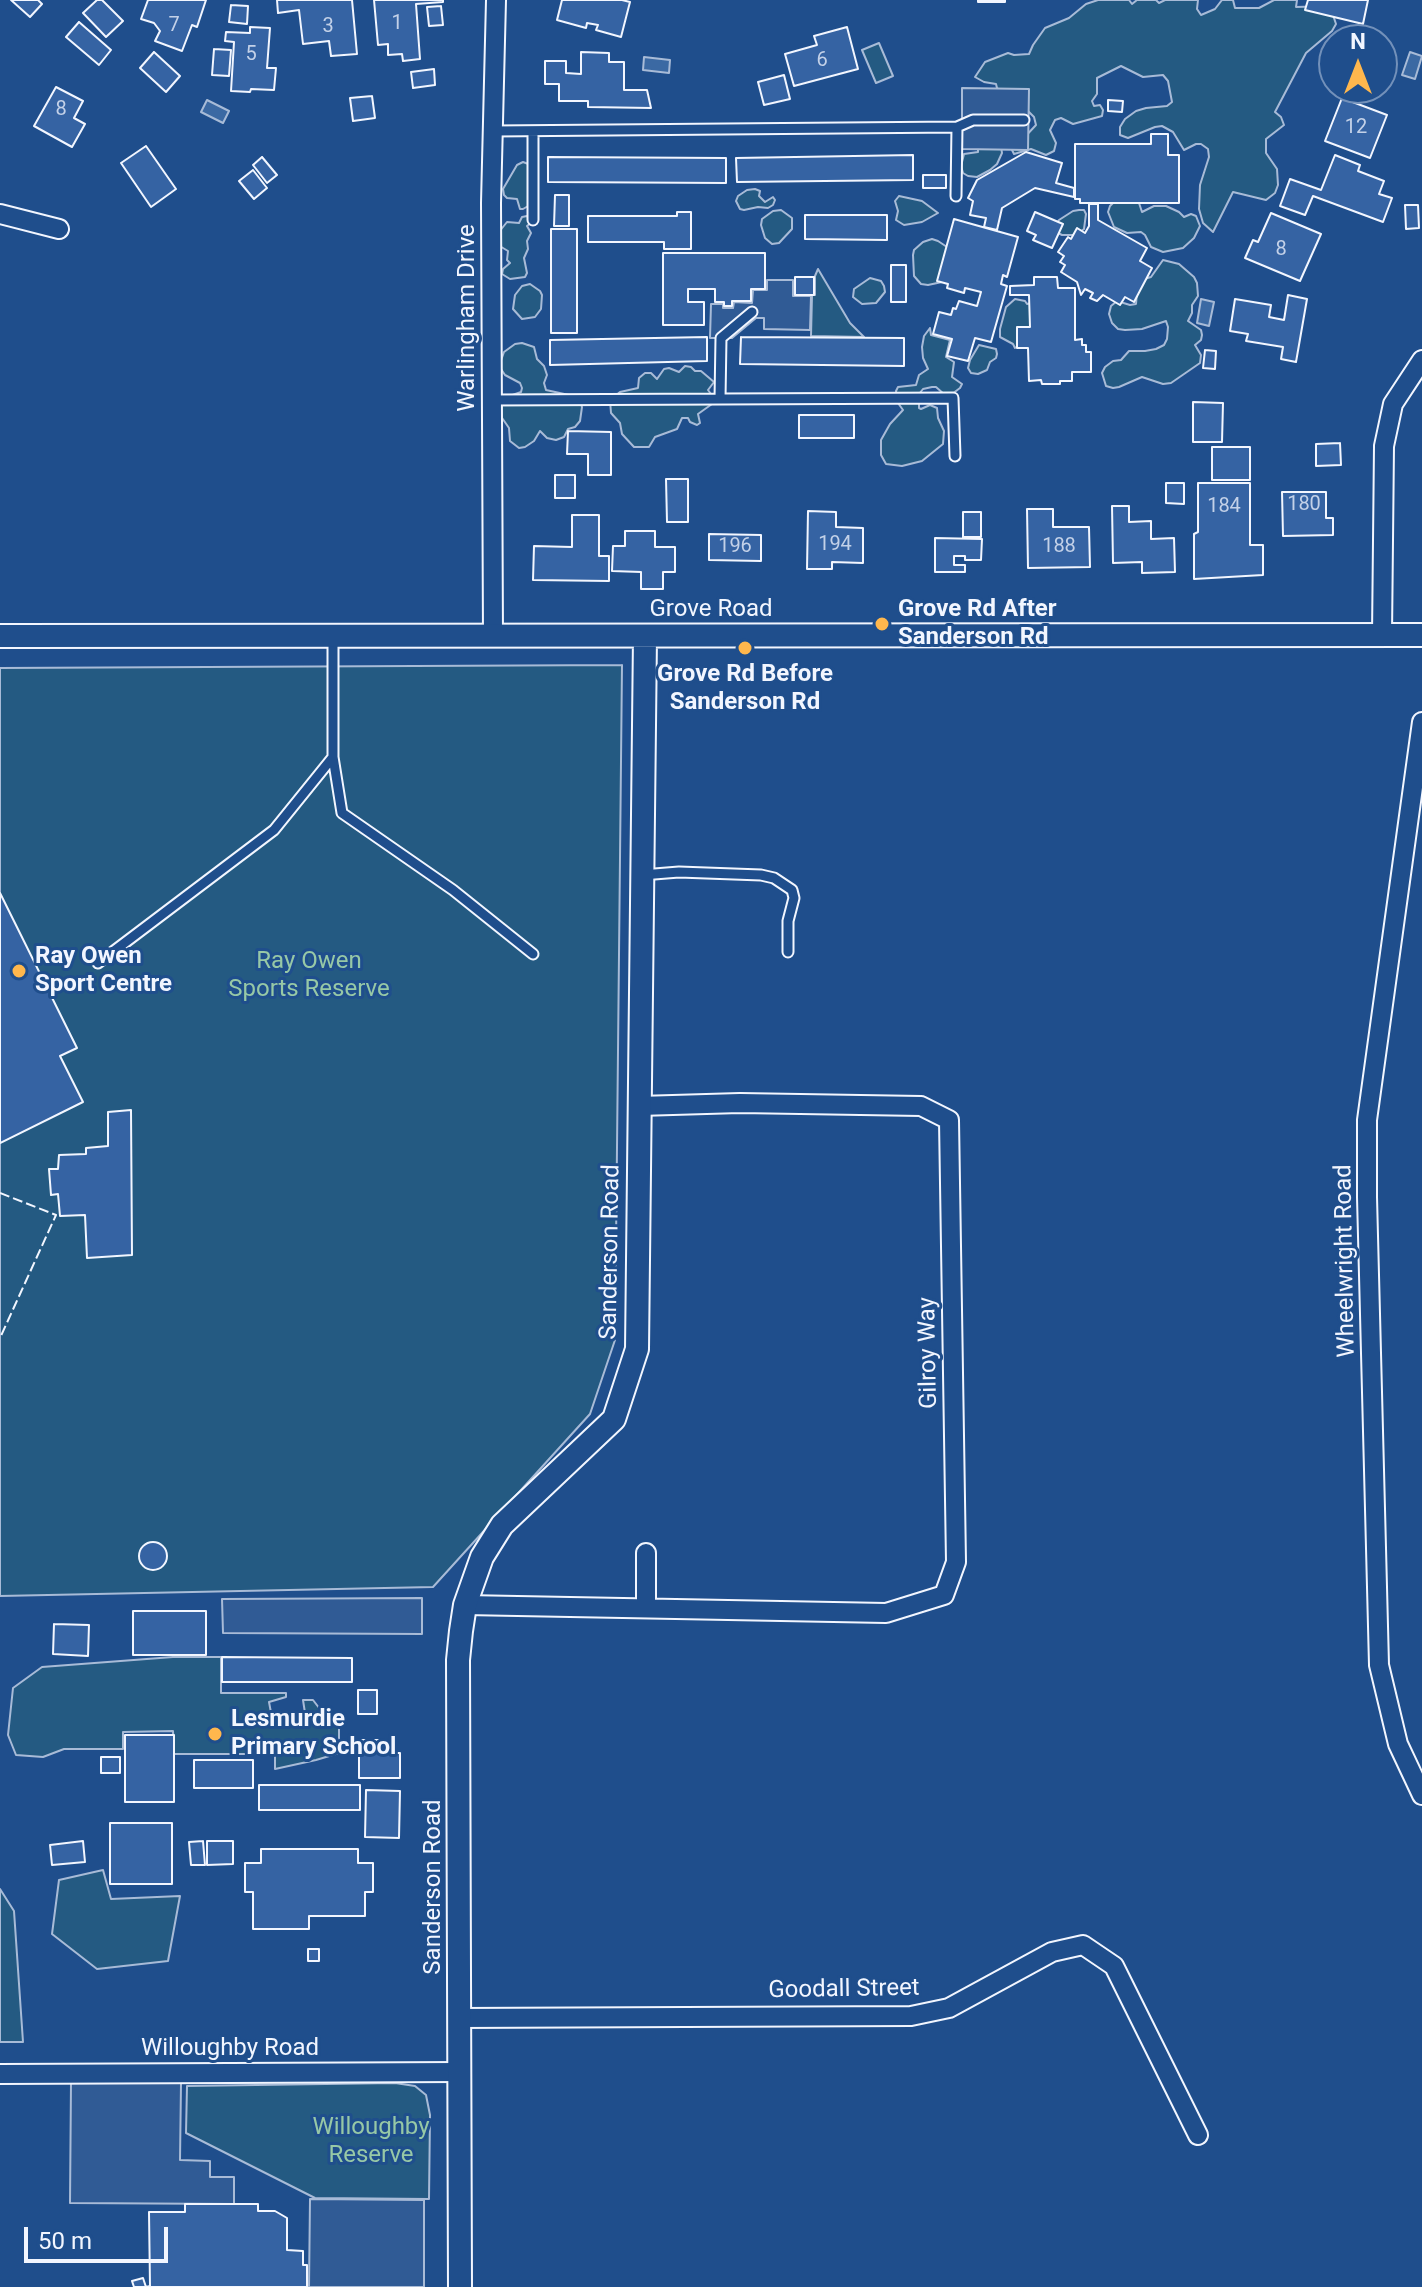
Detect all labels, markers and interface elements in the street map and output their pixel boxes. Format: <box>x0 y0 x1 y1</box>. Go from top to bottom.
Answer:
house number: 1 <box>391 12 403 36</box>
house number: 7 <box>168 14 180 38</box>
house number: 3 <box>322 15 334 39</box>
north arrow <box>1318 24 1398 104</box>
text: N <box>1350 29 1366 54</box>
house number: 5 <box>245 43 257 67</box>
house number: 6 <box>816 49 828 73</box>
house number: 8 <box>55 98 67 122</box>
house number: 12 <box>1345 116 1367 140</box>
street label: Warlingham Drive <box>454 224 482 412</box>
house number: 8 <box>1275 238 1287 262</box>
house number: 180 <box>1287 493 1321 517</box>
house number: 184 <box>1207 495 1241 519</box>
house number: 194 <box>818 533 852 557</box>
house number: 196 <box>718 535 752 559</box>
house number: 188 <box>1042 535 1076 559</box>
street label: Grove Road <box>650 596 772 624</box>
place label: Grove Rd After Sanderson Rd <box>898 596 1057 652</box>
marker: Grove Rd After Sanderson Rd <box>873 615 891 633</box>
marker: Grove Rd Before Sanderson Rd <box>736 639 754 657</box>
place label: Grove Rd Before Sanderson Rd <box>657 661 833 717</box>
place label: Ray Owen Sport Centre <box>35 943 172 999</box>
park label: Ray Owen Sports Reserve <box>228 948 390 1004</box>
marker: Ray Owen Sport Centre <box>10 962 28 980</box>
street label: Sanderson Road <box>595 1164 627 1340</box>
street label: Wheelwright Road <box>1330 1164 1362 1358</box>
street label: Gilroy Way <box>914 1297 944 1409</box>
place label: Lesmurdie Primary School <box>231 1706 396 1762</box>
marker: Lesmurdie Primary School <box>206 1725 224 1743</box>
street label: Sanderson Road <box>420 1799 448 1975</box>
street label: Goodall Street <box>768 1974 920 2006</box>
street label: Willoughby Road <box>141 2035 319 2063</box>
park label: Willoughby Reserve <box>312 2114 430 2170</box>
scale bar <box>28 2211 172 2261</box>
text: 50 m <box>38 2227 92 2255</box>

